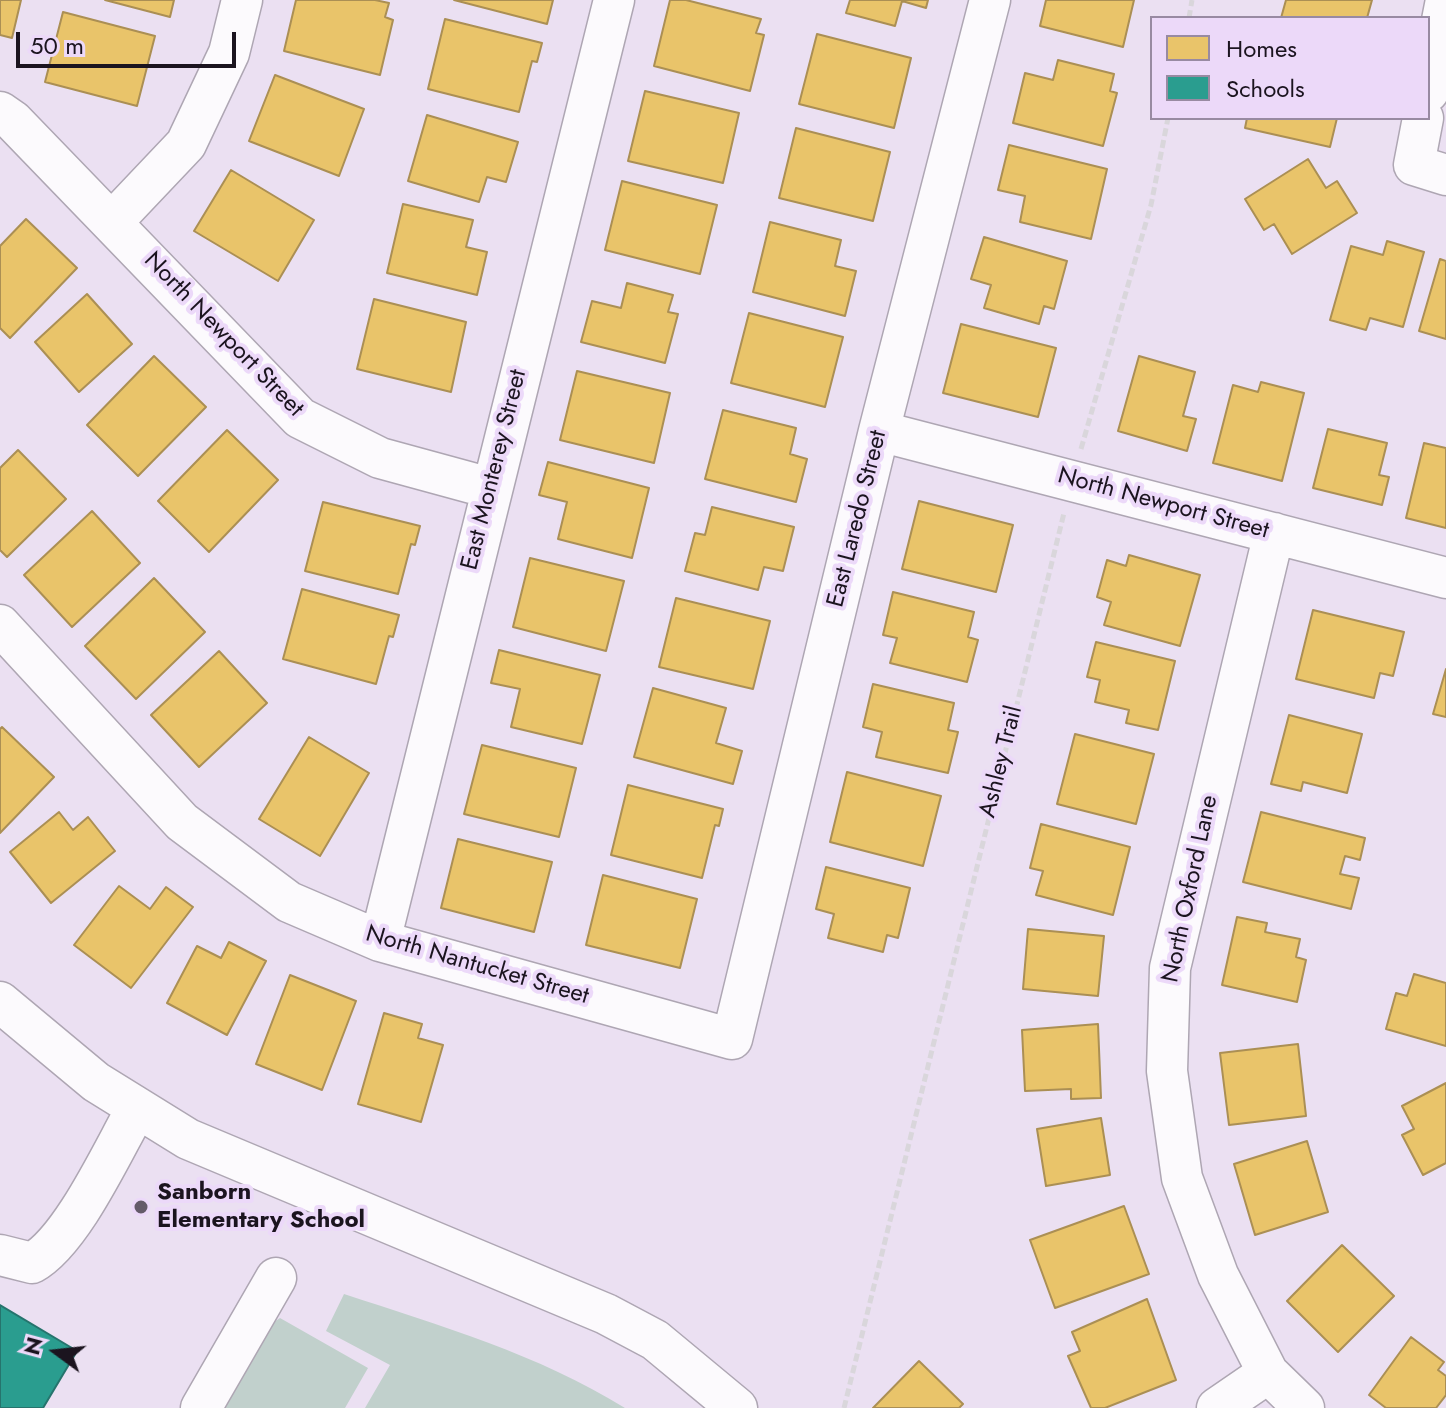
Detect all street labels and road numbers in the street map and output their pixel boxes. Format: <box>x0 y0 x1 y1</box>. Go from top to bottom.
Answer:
street label: North Newport Street <box>137 247 309 423</box>
street label: East Monterey Street <box>456 367 534 573</box>
street label: East Laredo Street <box>822 428 894 610</box>
street label: North Newport Street <box>1054 462 1272 546</box>
street label: Ashley Trail <box>974 703 1030 821</box>
street label: North Oxford Lane <box>1157 793 1225 985</box>
street label: North Nantucket Street <box>362 920 592 1012</box>

